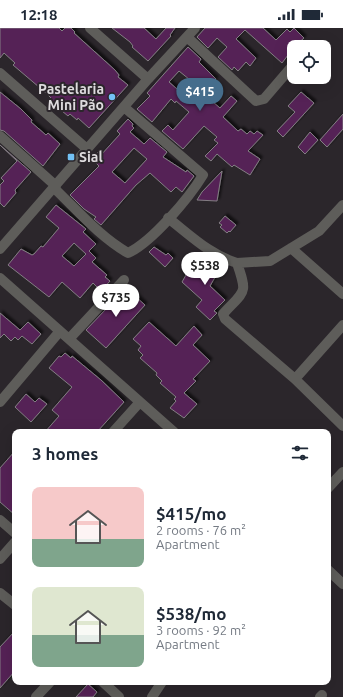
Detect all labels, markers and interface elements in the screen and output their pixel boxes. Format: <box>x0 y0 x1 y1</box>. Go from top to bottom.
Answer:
text: 12:18 <box>20 6 58 23</box>
map controls <box>287 40 331 84</box>
button: locate <box>287 40 331 84</box>
pin: $415 <box>176 78 224 112</box>
place label: Pastelaria Mini Pão <box>38 81 104 113</box>
text: $415 <box>185 84 215 98</box>
marker: Pastelaria Mini Pão <box>107 92 117 102</box>
place label: Sial <box>79 149 103 165</box>
marker: Sial <box>66 152 76 162</box>
pin: $538 <box>181 252 229 286</box>
text: $538 <box>190 258 220 272</box>
pin: $735 <box>92 284 140 318</box>
text: $735 <box>101 290 131 304</box>
icon: filters <box>289 442 311 464</box>
text: 3 homes <box>32 444 98 463</box>
icon: home <box>64 503 112 551</box>
text: $415/mo <box>156 504 226 523</box>
text: 2 rooms · 76 m² <box>156 523 246 537</box>
text: Apartment <box>156 537 220 551</box>
icon: home <box>64 603 112 651</box>
text: $538/mo <box>156 604 226 623</box>
text: 3 rooms · 92 m² <box>156 623 246 637</box>
text: Apartment <box>156 637 220 651</box>

